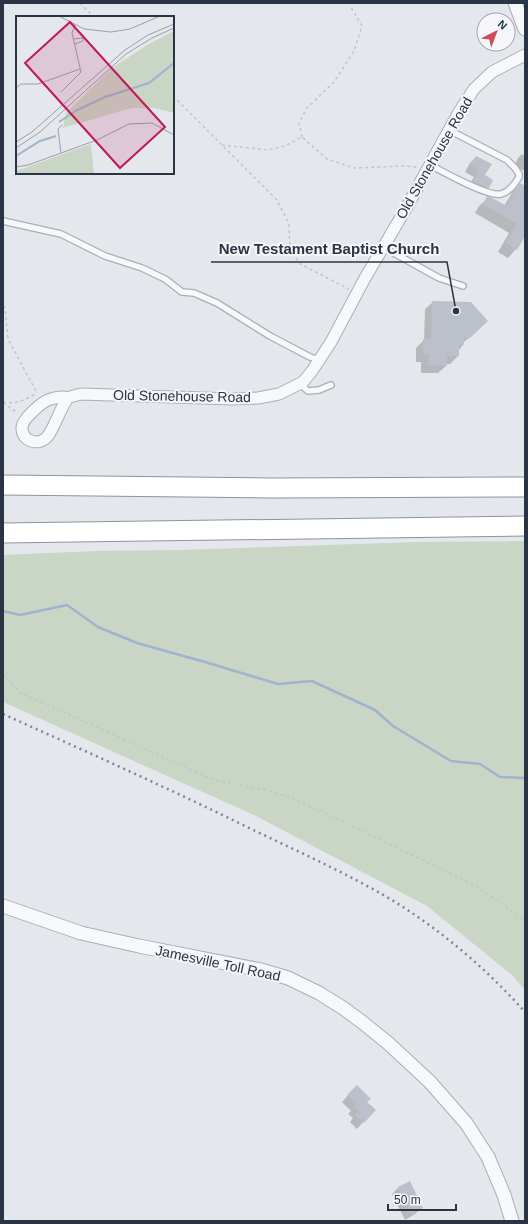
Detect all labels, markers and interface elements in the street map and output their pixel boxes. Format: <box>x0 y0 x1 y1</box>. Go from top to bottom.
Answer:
north arrow <box>476 12 516 52</box>
inset map <box>16 16 174 174</box>
text: N <box>496 17 510 32</box>
street label: Old Stonehouse Road <box>393 94 475 222</box>
callout: New Testament Baptist Church <box>211 235 447 262</box>
text: New Testament Baptist Church <box>219 240 439 257</box>
street label: Old Stonehouse Road <box>113 387 251 405</box>
street label: Jamesville Toll Road <box>154 942 282 984</box>
scale bar <box>388 1186 456 1212</box>
text: 50 m <box>394 1193 421 1207</box>

